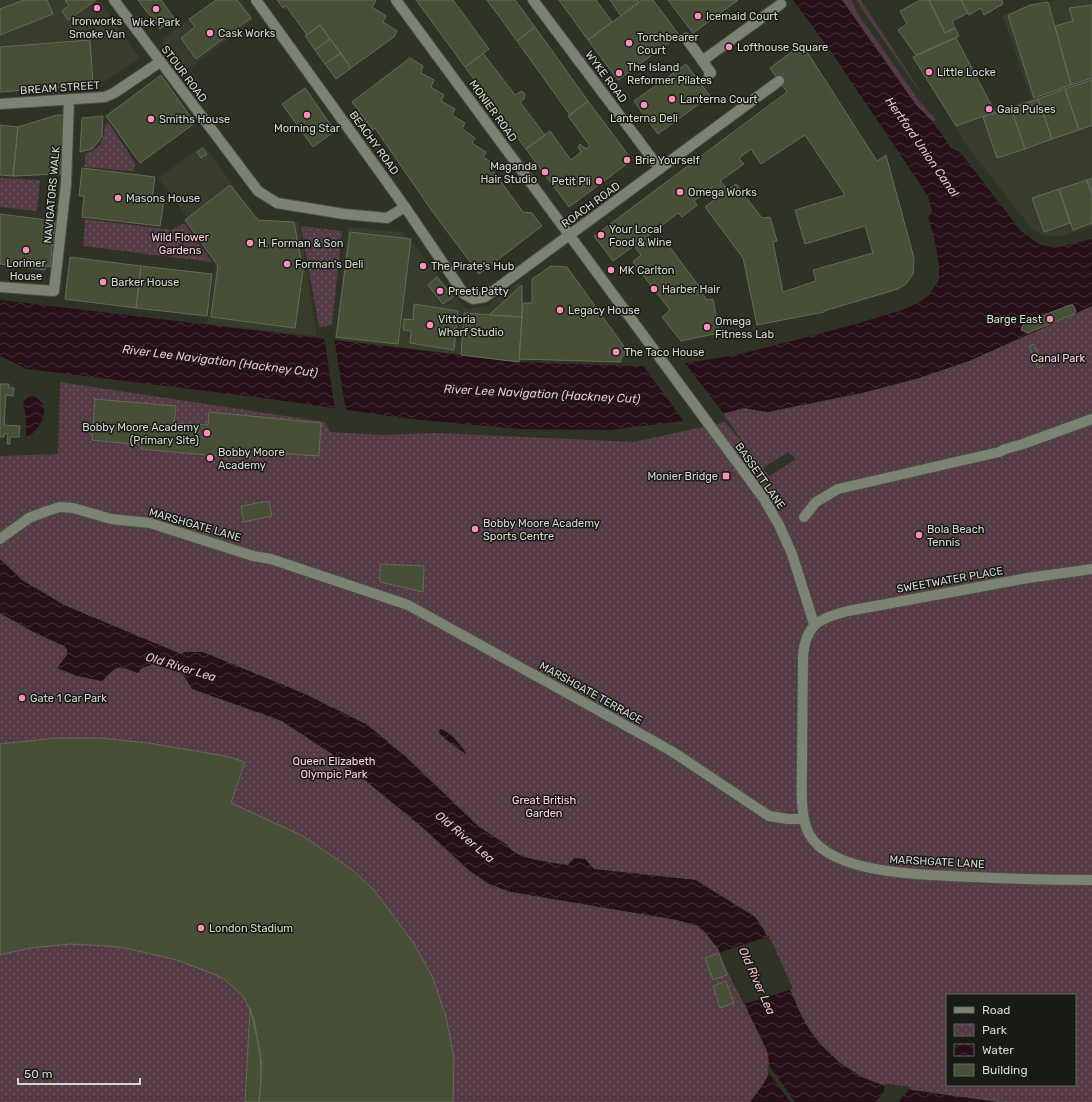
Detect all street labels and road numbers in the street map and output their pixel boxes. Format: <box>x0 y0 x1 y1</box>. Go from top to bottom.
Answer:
street label: STOUR ROAD <box>159 43 209 105</box>
street label: WYKE ROAD <box>582 49 630 105</box>
street label: MONIER ROAD <box>466 78 520 144</box>
street label: BREAM STREET <box>20 79 101 97</box>
street label: BEACHY ROAD <box>347 109 401 177</box>
street label: NAVIGATORS WALK <box>41 145 63 244</box>
street label: ROACH ROAD <box>559 179 623 231</box>
street label: BASSETT LANE <box>732 440 788 512</box>
street label: MARSHGATE LANE <box>147 506 243 545</box>
street label: SWEETWATER PLACE <box>896 564 1004 596</box>
street label: MARSHGATE TERRACE <box>537 659 645 727</box>
street label: MARSHGATE LANE <box>889 853 985 871</box>

